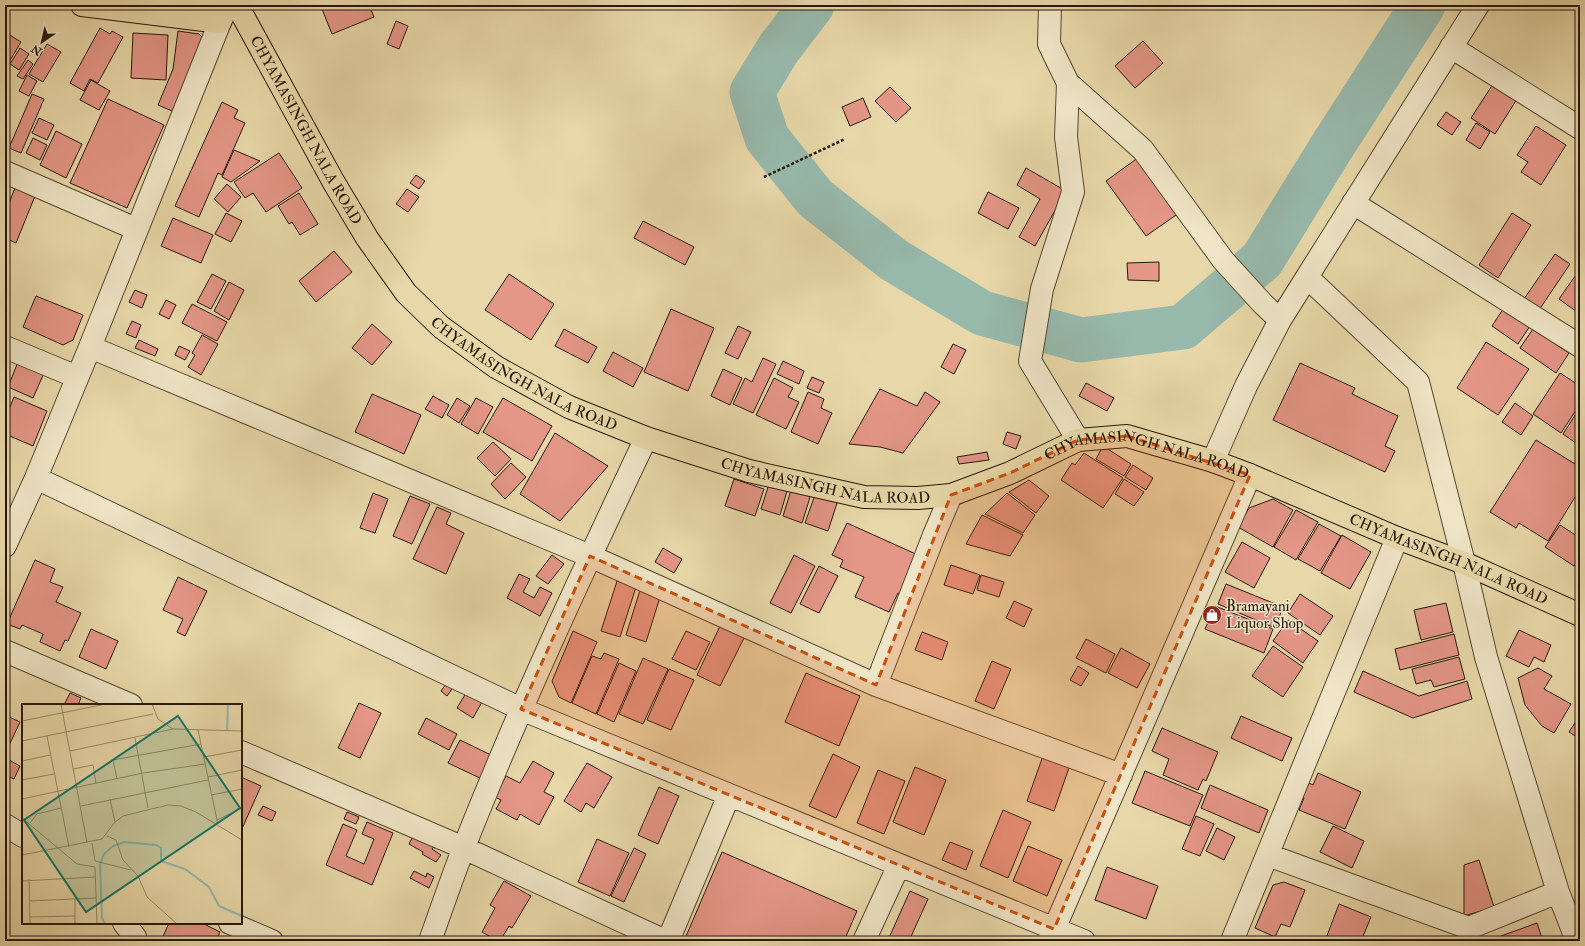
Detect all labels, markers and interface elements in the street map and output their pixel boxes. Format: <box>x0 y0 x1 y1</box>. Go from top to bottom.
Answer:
north arrow <box>22 22 62 62</box>
street label: CHYAMASINGH NALA ROAD <box>246 33 366 228</box>
text: N <box>28 41 45 59</box>
street label: CHYAMASINGH NALA ROAD <box>426 313 620 435</box>
street label: CHYAMASINGH NALA ROAD <box>1041 426 1252 484</box>
street label: CHYAMASINGH NALA ROAD <box>718 454 931 508</box>
street label: CHYAMASINGH NALA ROAD <box>1346 510 1551 609</box>
place label: Bramayani Liquor Shop <box>1226 597 1304 634</box>
shop icon: Bramayani Liquor Shop <box>1201 604 1223 626</box>
inset map <box>22 704 242 924</box>

